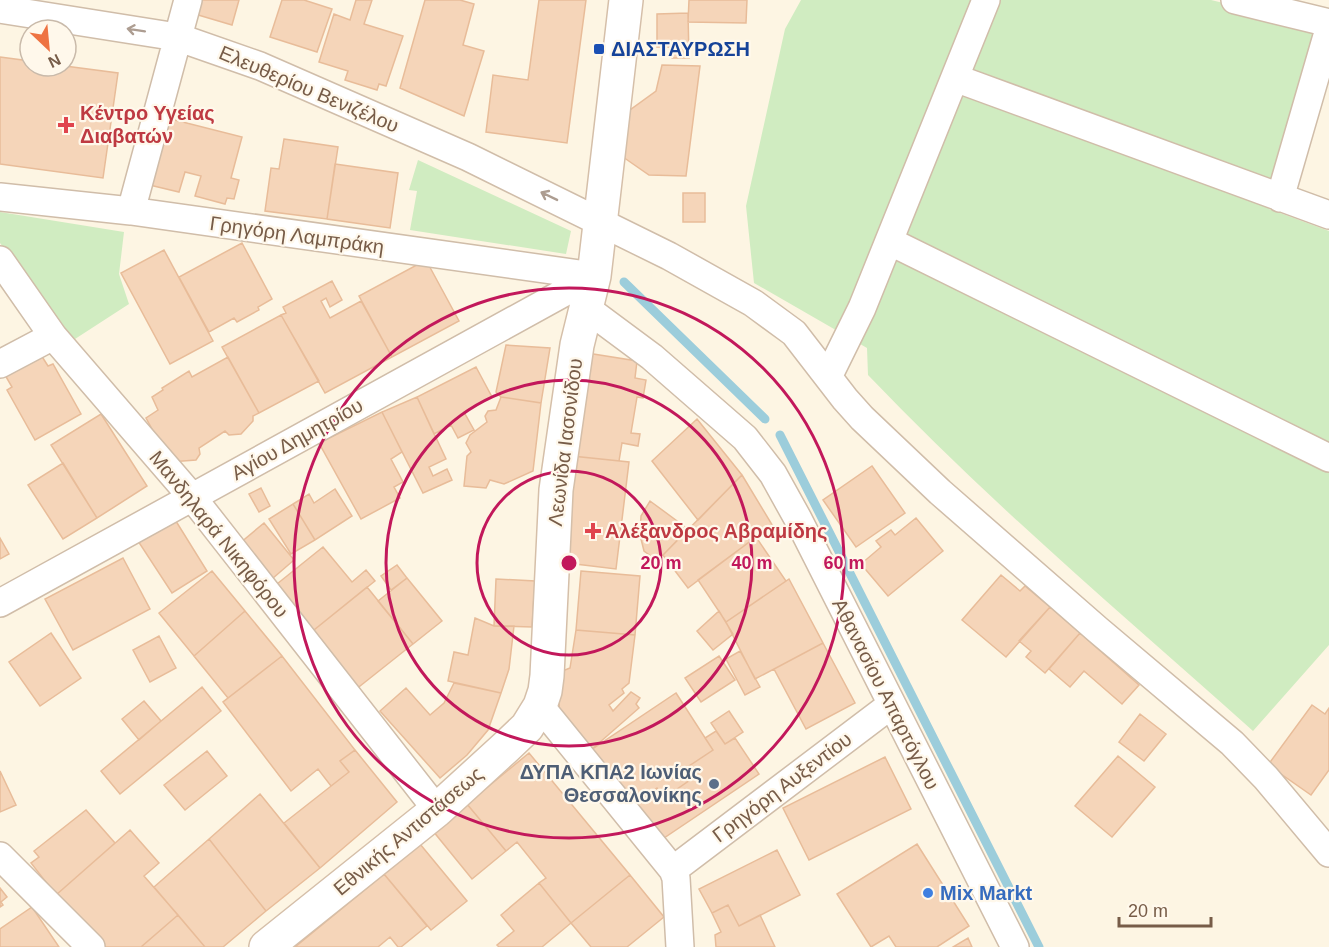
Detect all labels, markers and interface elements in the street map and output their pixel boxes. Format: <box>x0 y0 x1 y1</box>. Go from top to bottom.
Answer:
north arrow <box>18 18 78 78</box>
one-way arrow <box>126 24 146 35</box>
place label: ΔΙΑΣΤΑΥΡΩΣΗ <box>611 38 750 60</box>
street label: Ελευθερίου Βενιζέλου <box>216 41 402 137</box>
marker: ΔΙΑΣΤΑΥΡΩΣΗ <box>592 42 606 56</box>
text: N <box>45 51 63 71</box>
place label: Κέντρο Υγείας Διαβατών <box>80 102 215 147</box>
marker: Κέντρο Υγείας Διαβατών <box>57 116 75 134</box>
one-way arrow <box>540 190 558 202</box>
street label: Γρηγόρη Λαμπράκη <box>208 212 386 258</box>
street label: Λεωνίδα Ιασονίδου <box>544 357 586 527</box>
street label: Αγίου Δημητρίου <box>227 394 367 484</box>
street label: Μανδηλαρά Νικηφόρου <box>145 446 293 622</box>
place label: Αλέξανδρος Αβραμίδης <box>605 520 827 542</box>
marker: Αλέξανδρος Αβραμίδης <box>586 524 600 538</box>
centre of rings <box>559 553 579 573</box>
text: 20 m <box>640 553 682 573</box>
text: 40 m <box>731 553 773 573</box>
text: 60 m <box>823 553 865 573</box>
street label: Αθανασίου Απαρτόγλου <box>828 595 944 793</box>
street label: Γρηγόρη Αυξεντίου <box>708 728 856 846</box>
place label: ΔΥΠΑ ΚΠΑ2 Ιωνίας Θεσσαλονίκης <box>520 761 702 806</box>
street label: Εθνικής Αντιστάσεως <box>329 762 487 900</box>
marker: ΔΥΠΑ ΚΠΑ2 Ιωνίας Θεσσαλονίκης <box>707 777 721 791</box>
place label: Mix Markt <box>940 882 1033 904</box>
marker: Mix Markt <box>921 886 935 900</box>
scale bar <box>1119 890 1210 928</box>
text: 20 m <box>1128 901 1168 921</box>

